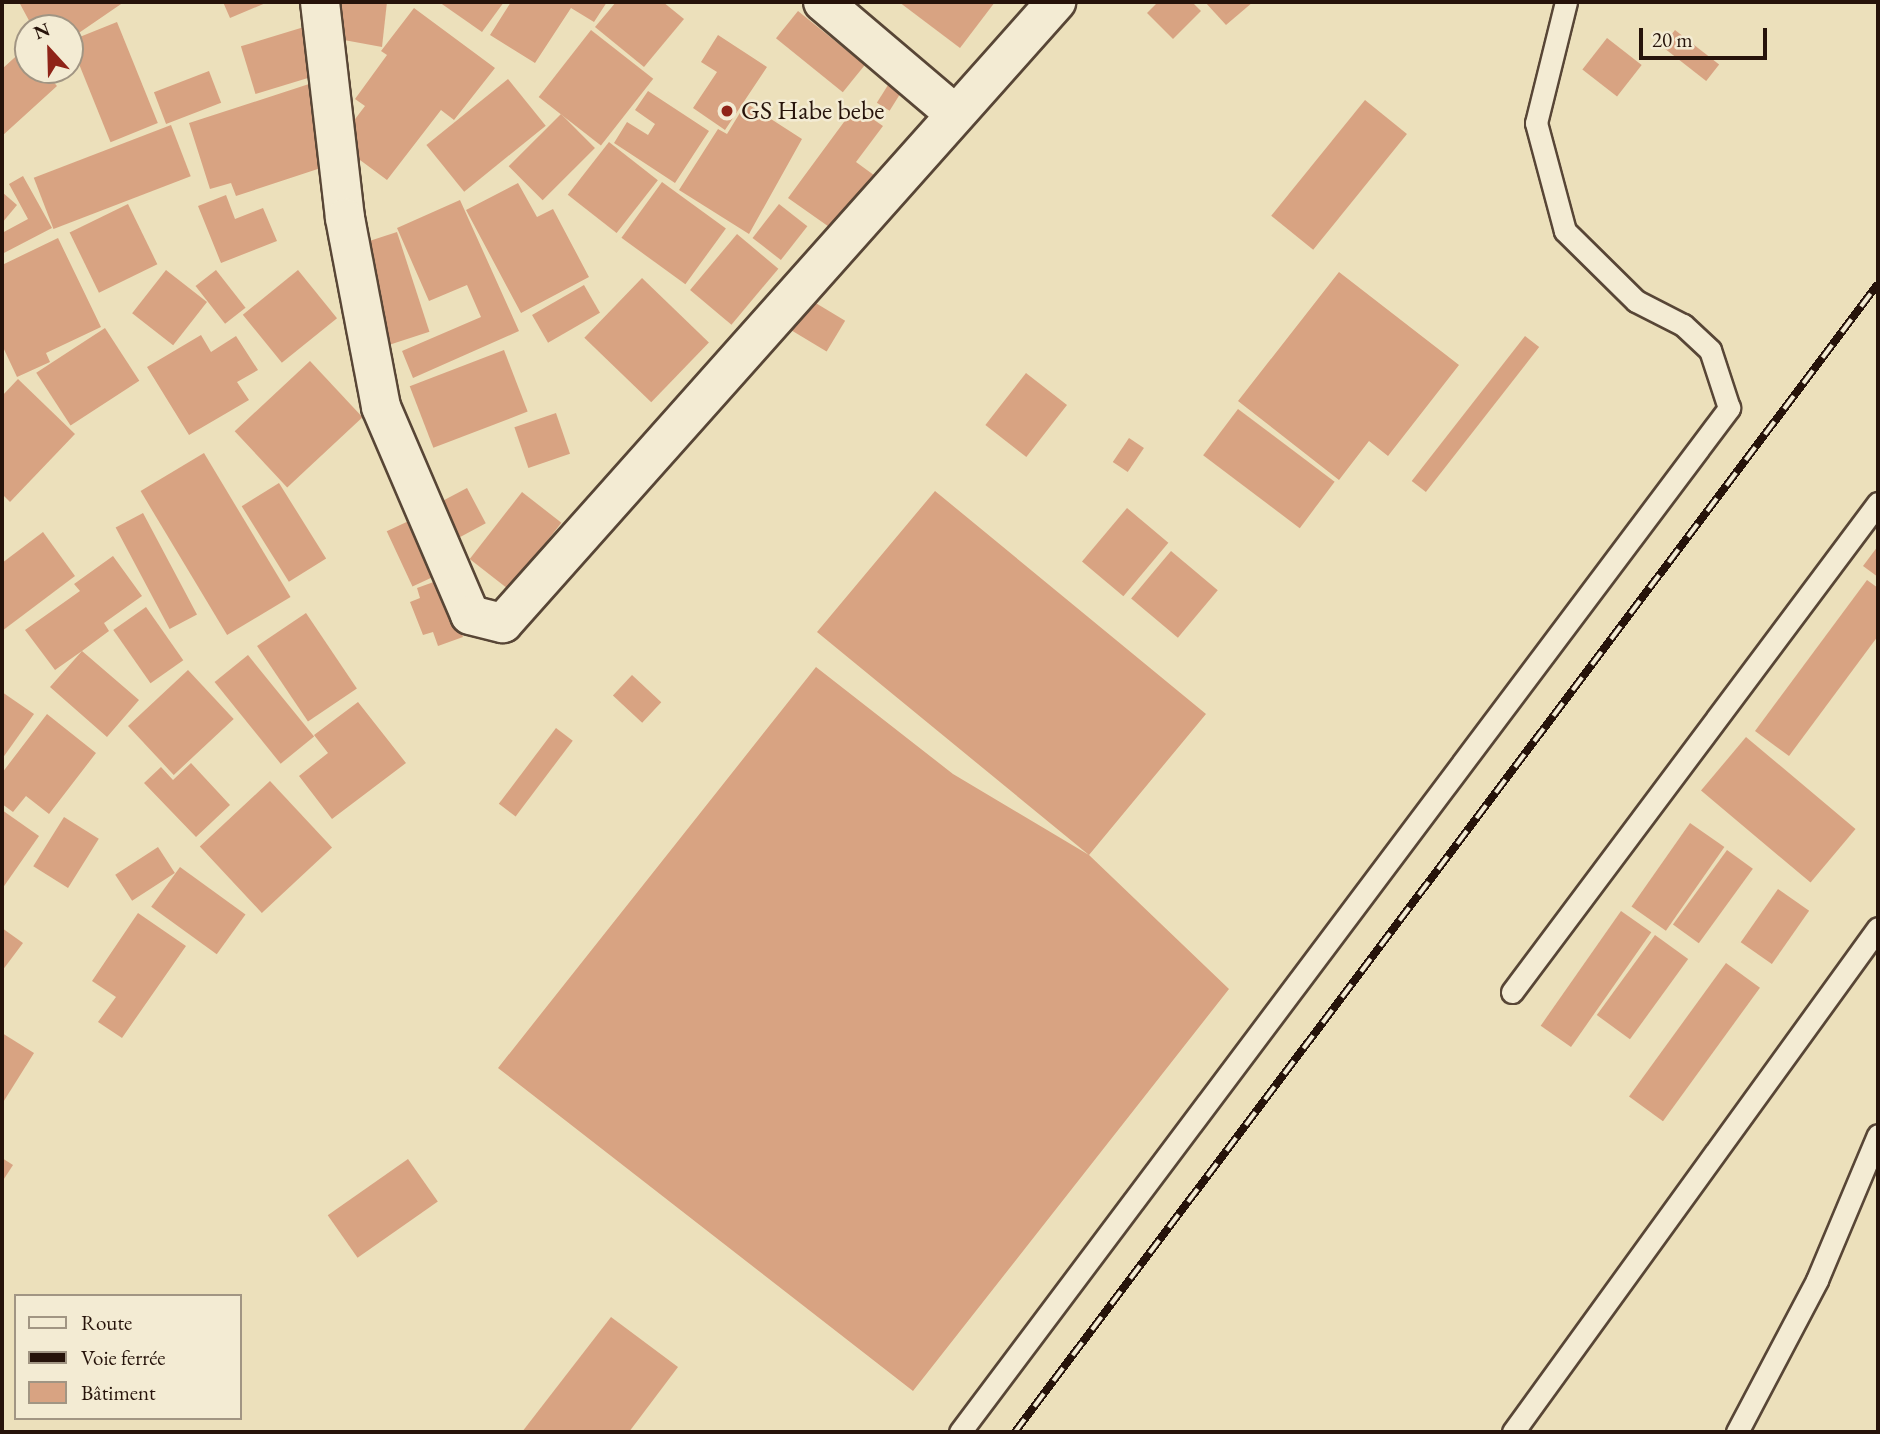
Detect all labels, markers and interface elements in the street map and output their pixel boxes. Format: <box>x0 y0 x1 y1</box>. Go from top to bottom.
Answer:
north arrow <box>14 14 84 84</box>
scale bar <box>1642 14 1770 58</box>
text: N <box>30 16 54 45</box>
text: 20 m <box>1652 26 1693 53</box>
place label: GS Habe bebe <box>741 95 884 127</box>
marker: GS Habe bebe <box>719 103 735 119</box>
legend <box>14 1294 242 1420</box>
text: Route <box>81 1309 132 1336</box>
text: Voie ferrée <box>81 1344 165 1371</box>
text: Bâtiment <box>81 1379 156 1406</box>

